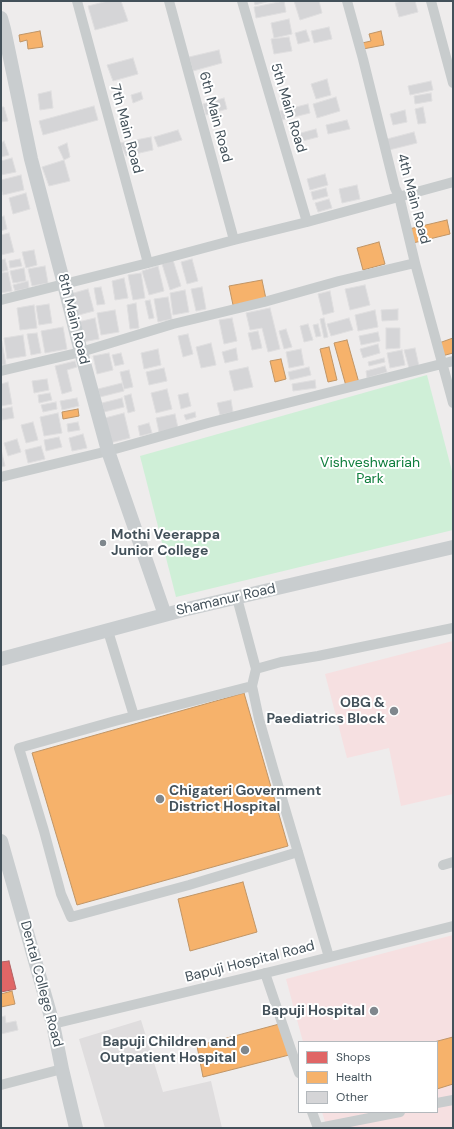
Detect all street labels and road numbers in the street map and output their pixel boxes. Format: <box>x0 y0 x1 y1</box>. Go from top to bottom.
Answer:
street label: 5th Main Road <box>266 61 310 155</box>
street label: 6th Main Road <box>195 70 235 164</box>
street label: 7th Main Road <box>106 82 146 176</box>
street label: 4th Main Road <box>393 152 433 246</box>
street label: 8th Main Road <box>54 272 92 366</box>
street label: Shamanur Road <box>175 580 277 620</box>
street label: Dental College Road <box>16 919 66 1049</box>
street label: Bapuji Hospital Road <box>184 938 316 986</box>

